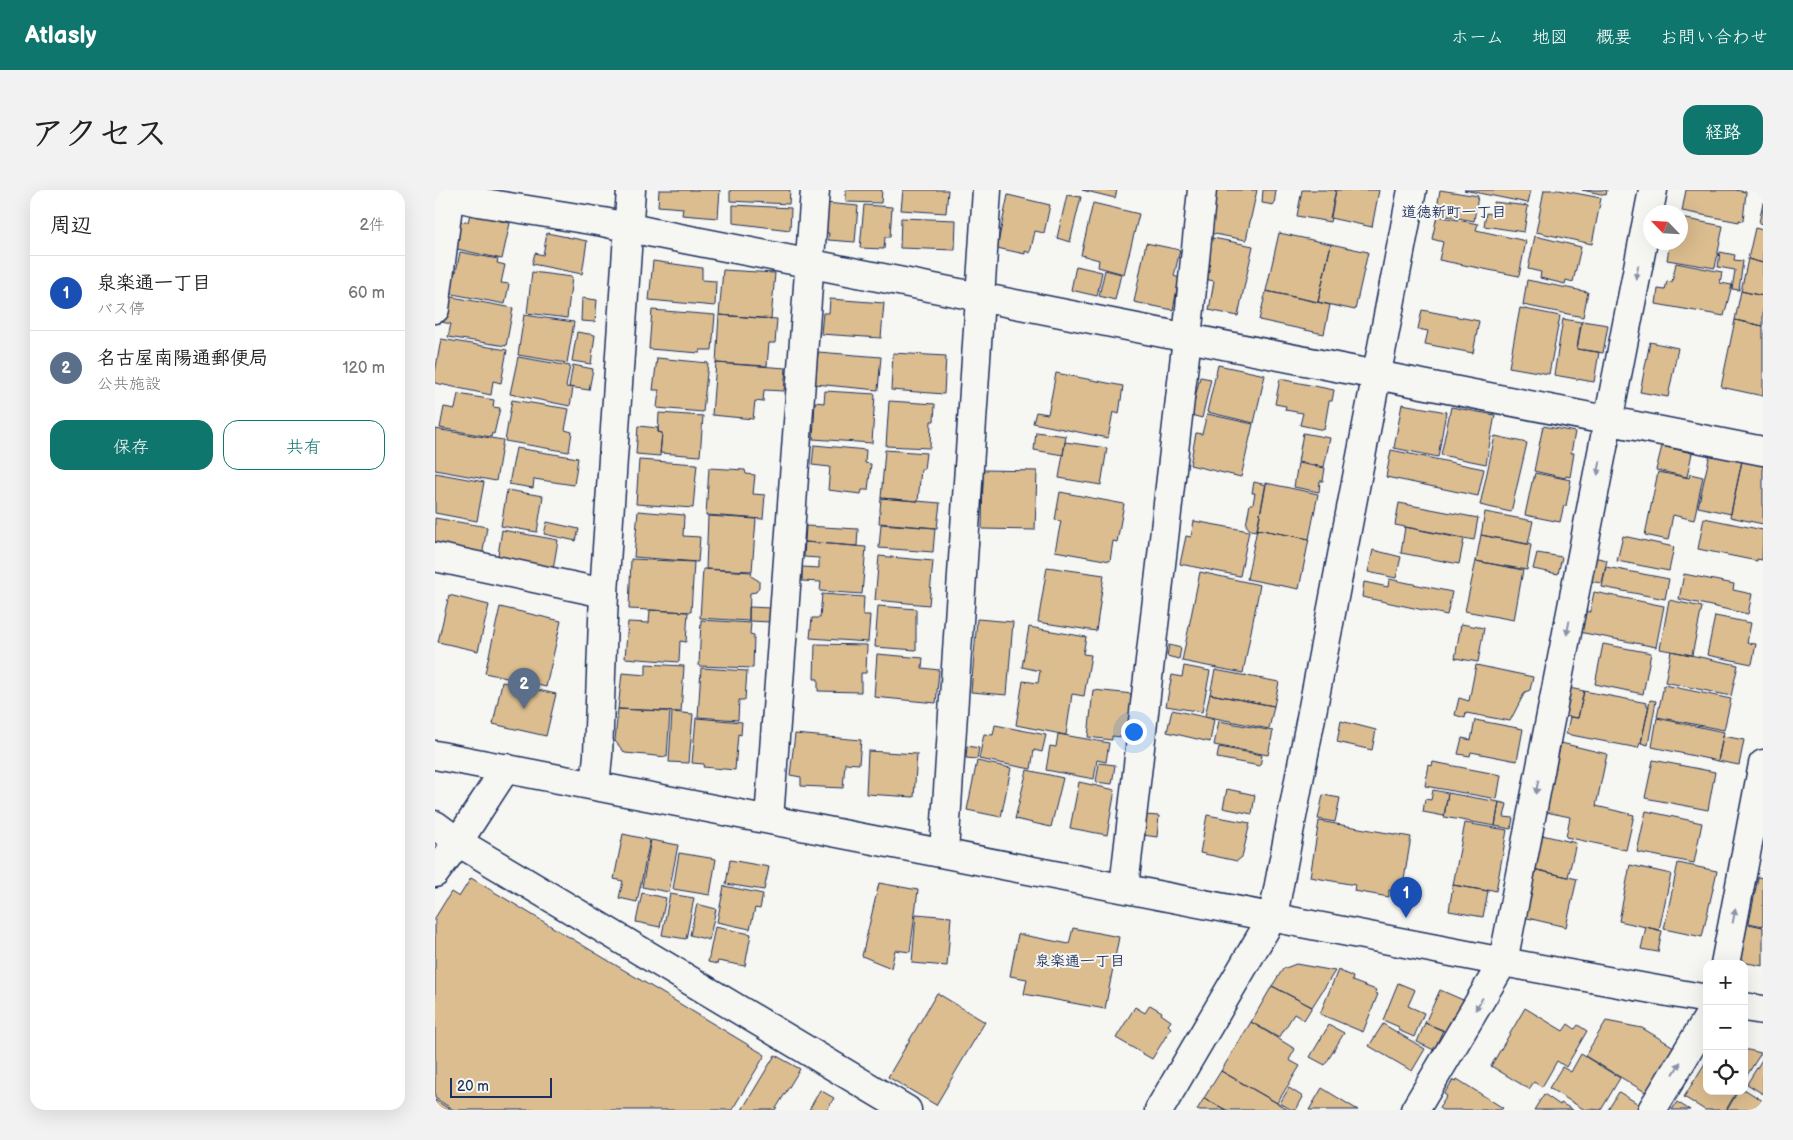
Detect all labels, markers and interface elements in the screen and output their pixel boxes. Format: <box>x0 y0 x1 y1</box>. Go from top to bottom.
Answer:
text: Atlasly <box>25 21 96 50</box>
text: ホーム <box>1451 27 1504 48</box>
text: 地図 <box>1532 27 1568 48</box>
text: 概要 <box>1596 27 1632 48</box>
text: お問い合わせ <box>1660 27 1768 48</box>
button: 経路 <box>1683 105 1763 155</box>
text: アクセス <box>30 113 168 156</box>
district label: 道徳新町一丁目 <box>1401 203 1507 222</box>
north arrow <box>1643 205 1688 250</box>
text: 周辺 <box>50 213 92 238</box>
text: 2件 <box>360 216 385 235</box>
one-way arrow <box>1633 265 1641 280</box>
text: 泉楽通一丁目 <box>97 272 211 295</box>
text: 1 <box>63 284 69 303</box>
text: 60 m <box>348 284 385 303</box>
text: バス停 <box>97 300 145 319</box>
text: 名古屋南陽通郵便局 <box>97 347 268 370</box>
text: 2 <box>61 359 71 378</box>
text: 120 m <box>342 359 385 378</box>
text: 公共施設 <box>97 375 161 394</box>
button: 保存 <box>50 420 213 470</box>
button: 共有 <box>223 420 385 470</box>
one-way arrow <box>1594 461 1602 477</box>
one-way arrow <box>1563 620 1571 636</box>
pin: 2 <box>508 668 540 709</box>
your location <box>1121 719 1147 745</box>
one-way arrow <box>1533 780 1541 795</box>
pin: 1 <box>1390 877 1422 918</box>
one-way arrow <box>1730 908 1738 923</box>
district label: 泉楽通一丁目 <box>1035 952 1125 971</box>
map controls <box>1703 960 1748 1095</box>
button: + <box>1703 960 1748 1005</box>
one-way arrow <box>1474 997 1483 1010</box>
button: − <box>1703 1005 1748 1050</box>
button: locate <box>1703 1050 1748 1095</box>
one-way arrow <box>1673 1062 1682 1075</box>
scale bar <box>450 1075 553 1098</box>
text: 20 m <box>457 1078 489 1095</box>

